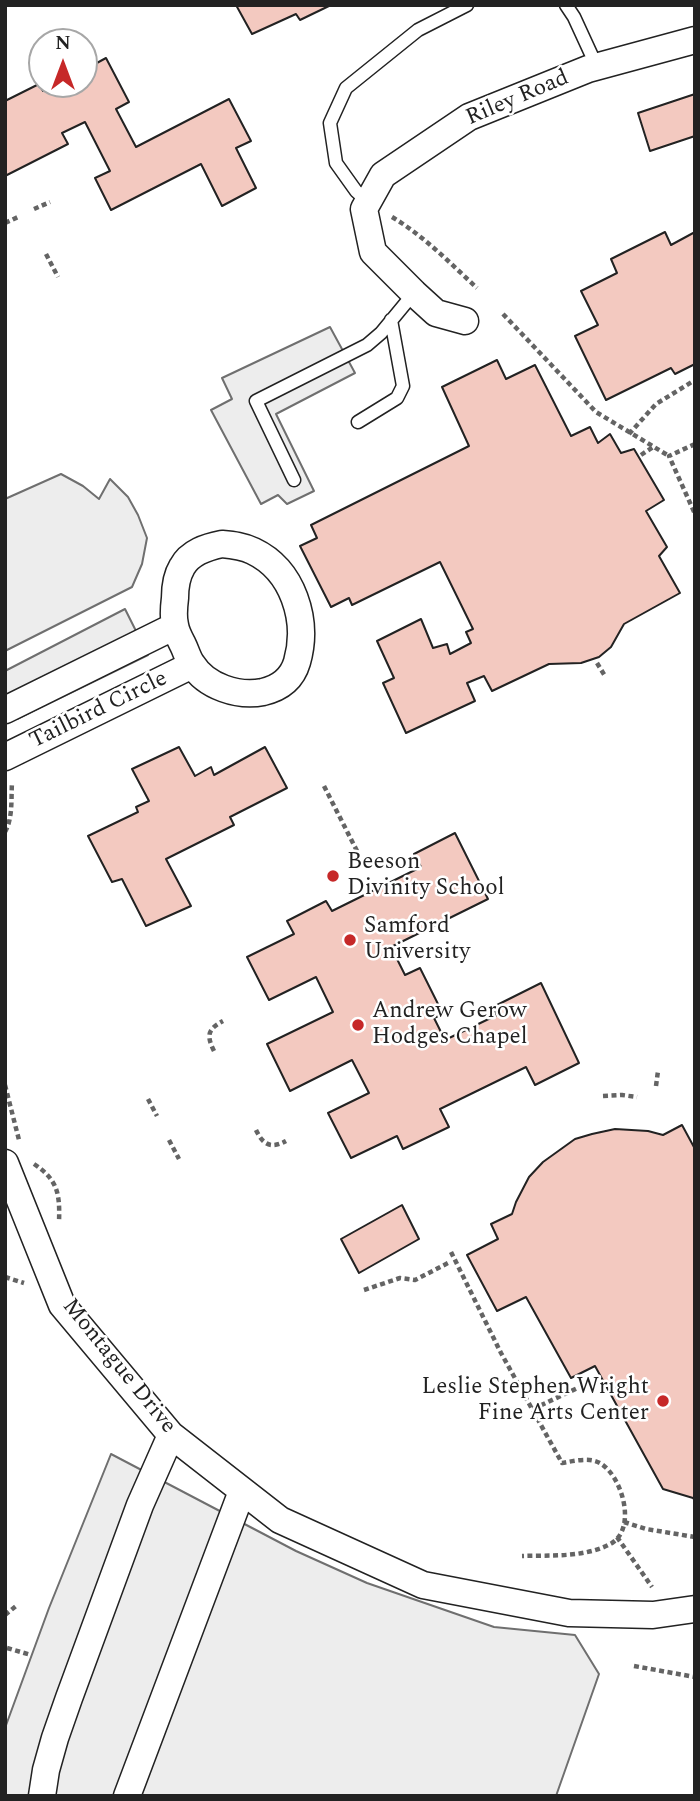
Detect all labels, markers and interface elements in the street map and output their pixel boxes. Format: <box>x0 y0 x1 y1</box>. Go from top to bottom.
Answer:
north arrow <box>28 28 98 98</box>
text: N <box>55 29 71 58</box>
street label: Riley Road <box>462 65 574 133</box>
street label: Tailbird Circle <box>26 666 172 756</box>
place label: Beeson Divinity School <box>347 849 504 903</box>
marker: Beeson Divinity School <box>325 868 341 884</box>
place label: Samford University <box>364 913 470 967</box>
marker: Samford University <box>342 932 358 948</box>
place label: Andrew Gerow Hodges Chapel <box>372 998 527 1052</box>
marker: Andrew Gerow Hodges Chapel <box>350 1017 366 1033</box>
street label: Montague Drive <box>55 1294 181 1440</box>
place label: Leslie Stephen Wright Fine Arts Center <box>422 1374 649 1428</box>
marker: Leslie Stephen Wright Fine Arts Center <box>655 1393 671 1409</box>

